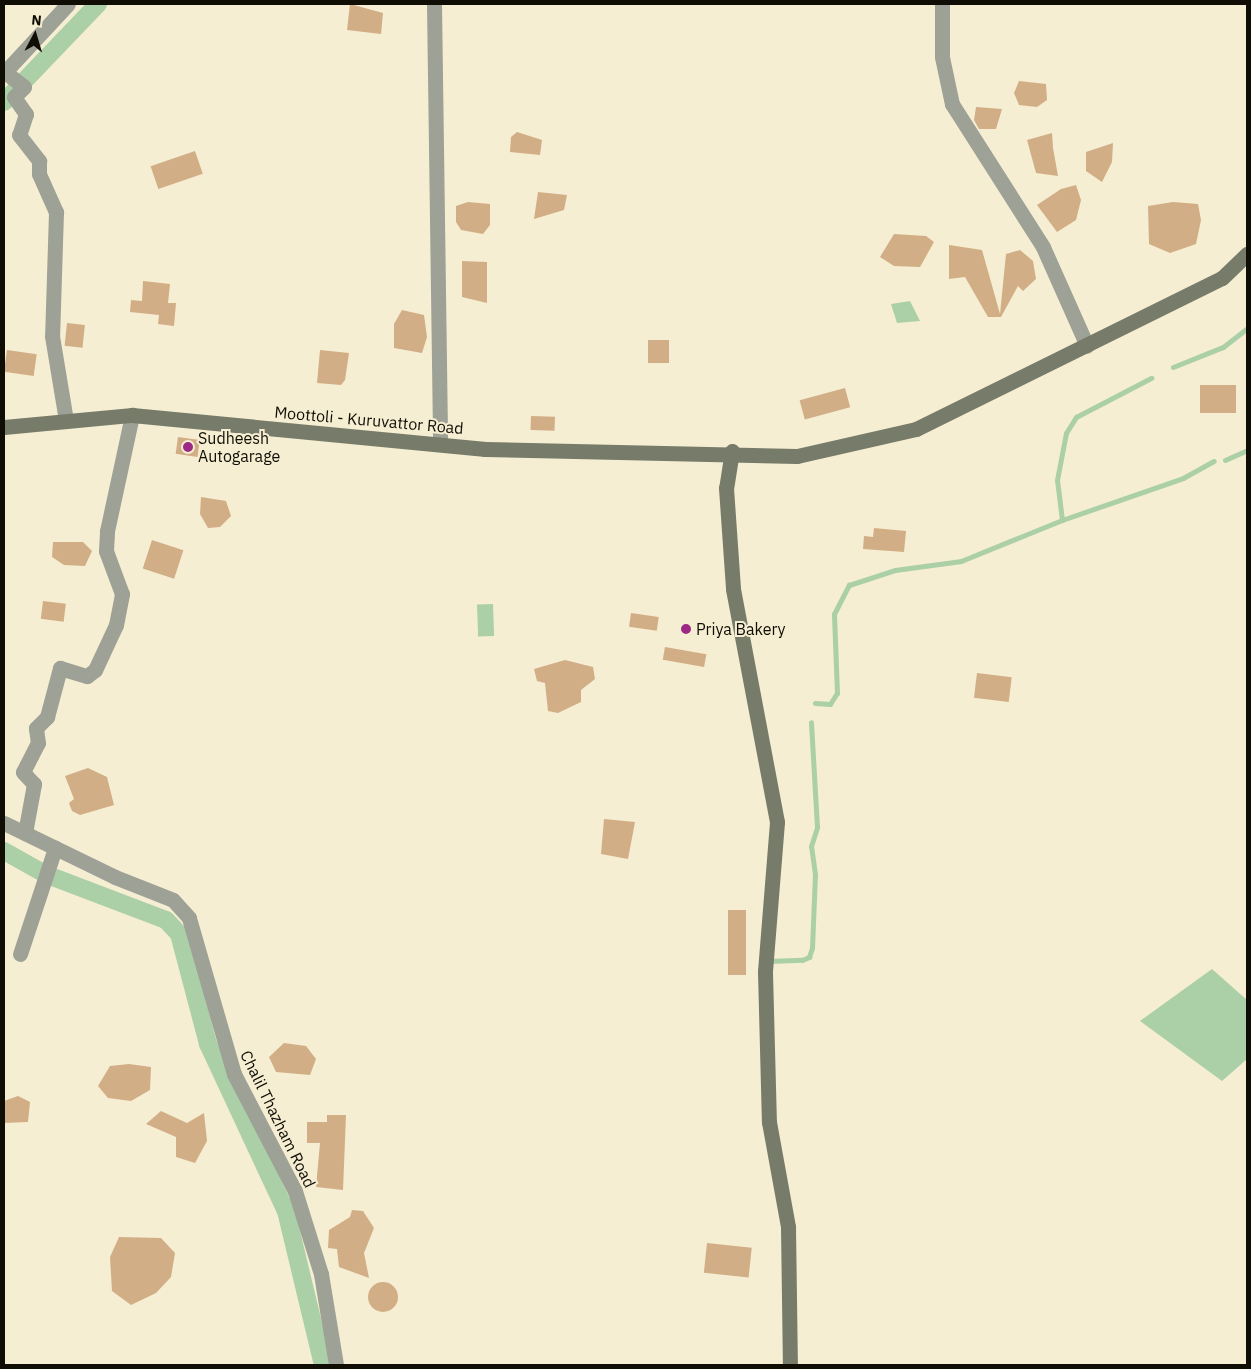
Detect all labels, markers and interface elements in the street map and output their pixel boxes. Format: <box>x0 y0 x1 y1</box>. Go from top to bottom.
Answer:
north arrow <box>10 10 60 60</box>
text: N <box>31 11 43 30</box>
street label: Moottoli - Kuruvattor Road <box>274 402 464 438</box>
place label: Sudheesh Autogarage <box>198 428 280 466</box>
marker: Sudheesh Autogarage <box>182 441 194 453</box>
place label: Priya Bakery <box>696 619 785 639</box>
marker: Priya Bakery <box>680 623 692 635</box>
street label: Chalil Thazham Road <box>236 1047 320 1191</box>

